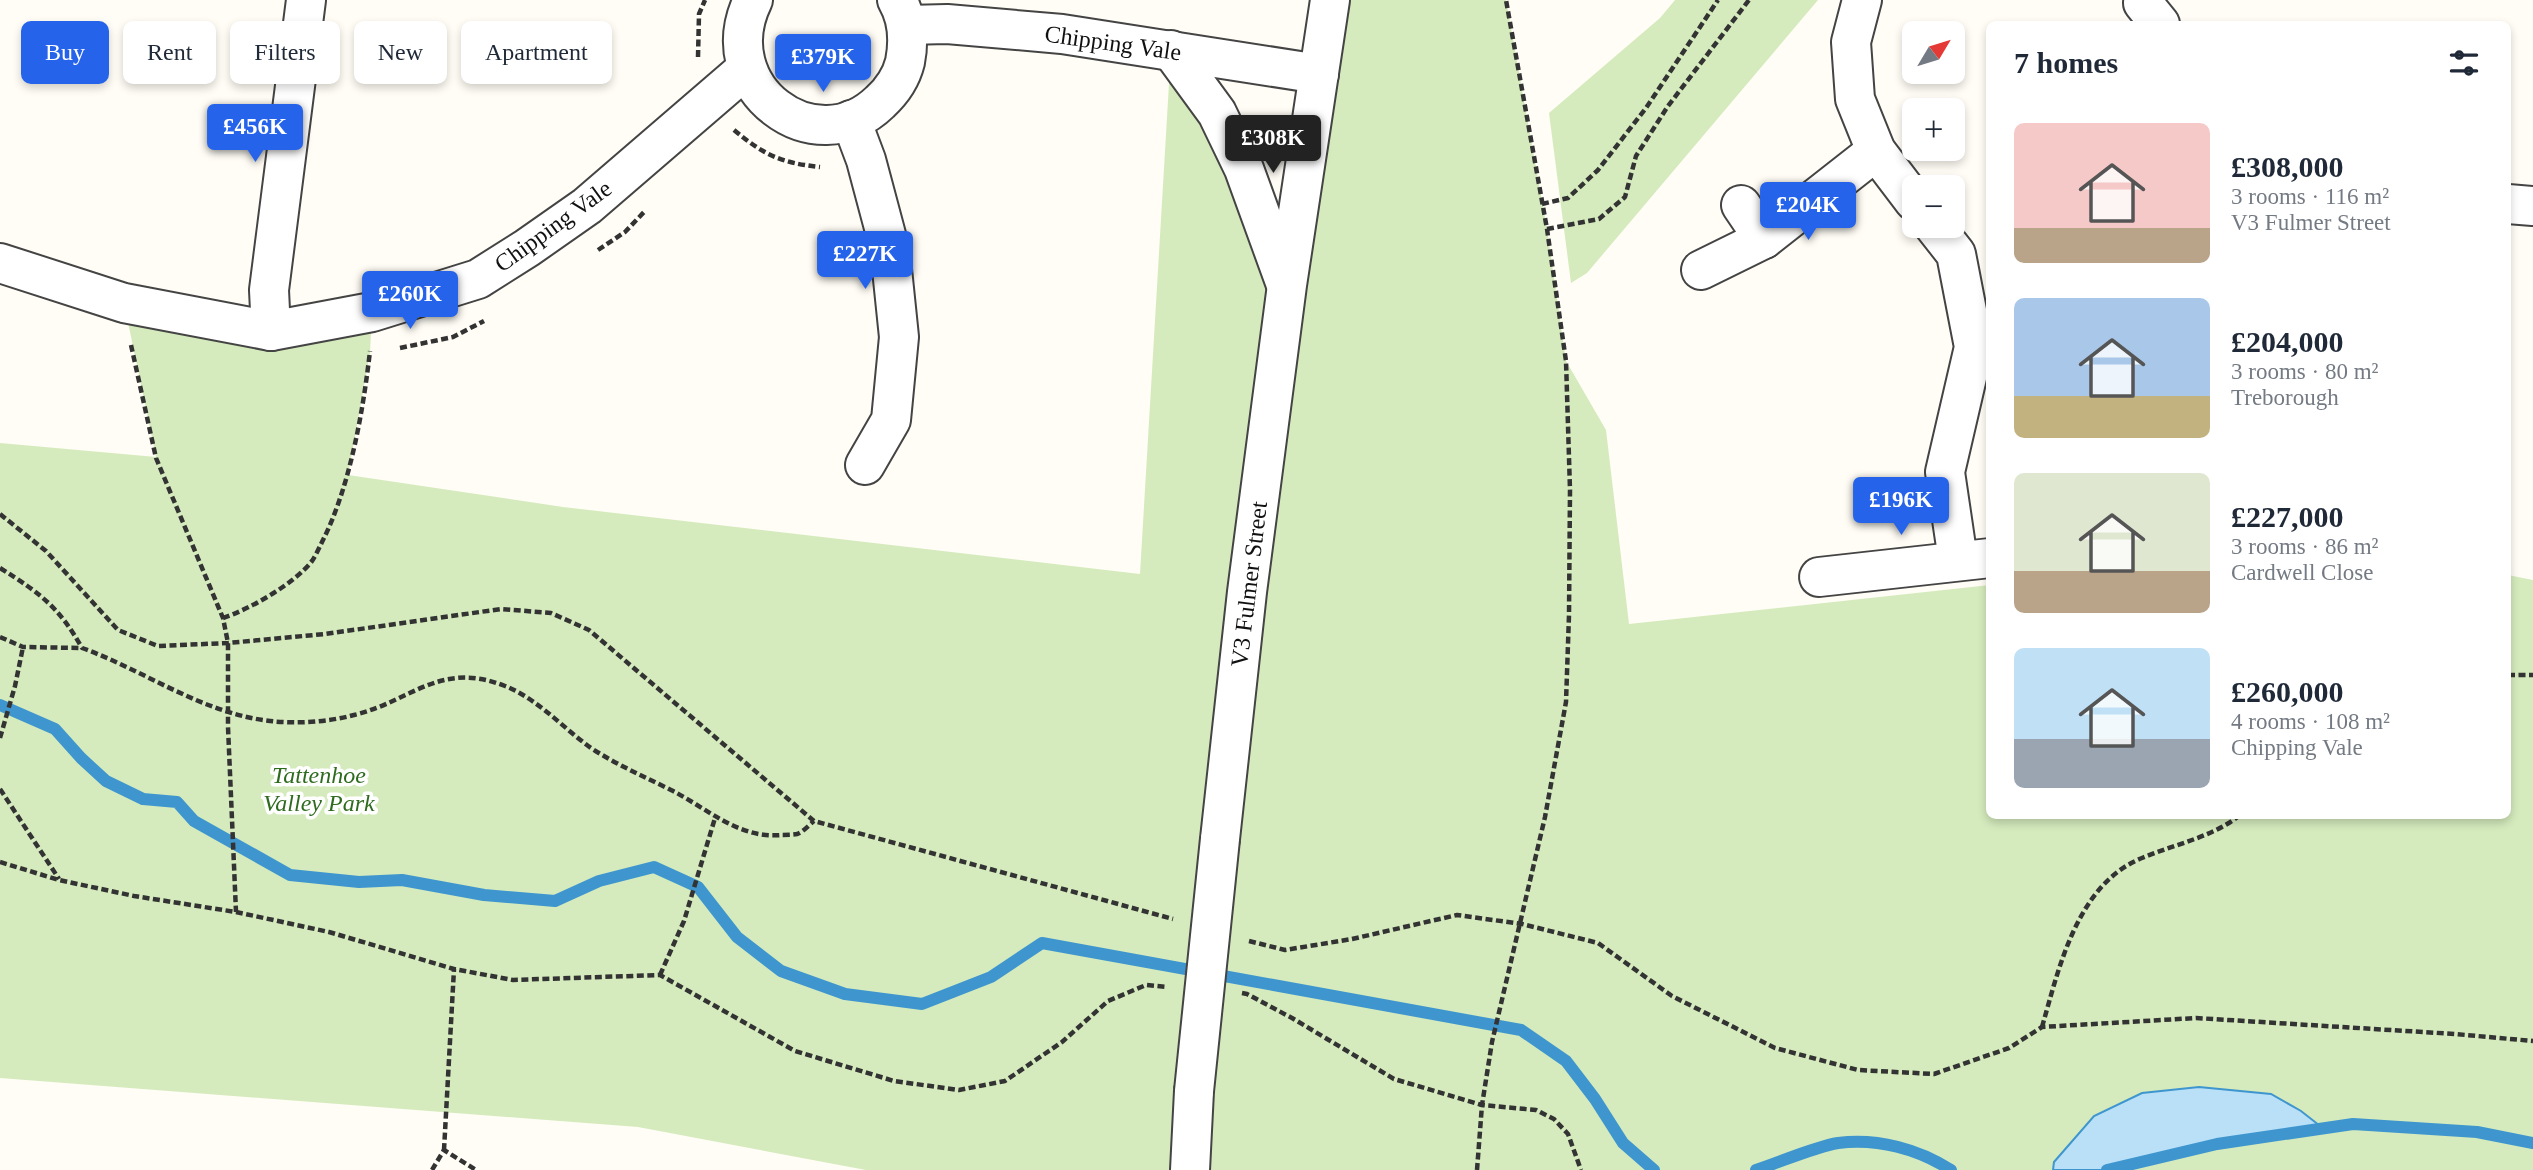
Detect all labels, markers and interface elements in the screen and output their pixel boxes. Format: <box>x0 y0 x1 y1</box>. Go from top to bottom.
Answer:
chip: Buy <box>21 21 109 84</box>
chip: Rent <box>123 21 216 84</box>
chip: Filters <box>230 21 340 84</box>
chip: New <box>354 21 447 84</box>
chip: Apartment <box>461 21 612 84</box>
street label: Chipping Vale <box>1043 21 1183 65</box>
north arrow <box>1902 21 1965 84</box>
map controls <box>1902 21 1965 238</box>
pin: £379K <box>774 34 872 94</box>
text: £379K <box>791 44 855 69</box>
icon: filters <box>2445 44 2483 82</box>
text: 7 homes <box>2014 46 2118 79</box>
button: + <box>1902 98 1965 161</box>
pin: £456K <box>206 104 304 164</box>
text: £456K <box>223 114 287 139</box>
pin: £308K <box>1224 116 1322 175</box>
text: £308K <box>1241 125 1305 150</box>
text: £308,000 <box>2231 150 2344 183</box>
icon: home <box>2070 151 2154 235</box>
street label: Chipping Vale <box>490 175 616 277</box>
button: − <box>1902 175 1965 238</box>
pin: £204K <box>1759 182 1857 242</box>
text: 3 rooms · 116 m² <box>2231 184 2389 209</box>
text: £204K <box>1776 192 1840 217</box>
text: V3 Fulmer Street <box>2231 210 2391 235</box>
pin: £227K <box>816 232 914 291</box>
text: £227K <box>833 241 897 266</box>
pin: £260K <box>361 272 459 331</box>
text: £260K <box>378 281 442 306</box>
text: £204,000 <box>2231 325 2344 358</box>
icon: home <box>2070 326 2154 410</box>
text: 3 rooms · 80 m² <box>2231 359 2378 384</box>
text: Treborough <box>2231 385 2339 410</box>
pin: £196K <box>1852 477 1950 537</box>
text: £196K <box>1869 487 1933 512</box>
street label: V3 Fulmer Street <box>1226 499 1272 668</box>
text: £227,000 <box>2231 500 2344 533</box>
icon: home <box>2070 501 2154 585</box>
text: 3 rooms · 86 m² <box>2231 534 2378 559</box>
text: Cardwell Close <box>2231 560 2373 585</box>
text: £260,000 <box>2231 675 2344 708</box>
icon: home <box>2070 676 2154 760</box>
text: 4 rooms · 108 m² <box>2231 709 2390 734</box>
text: Chipping Vale <box>2231 735 2363 760</box>
park label: Tattenhoe Valley Park <box>263 762 375 816</box>

